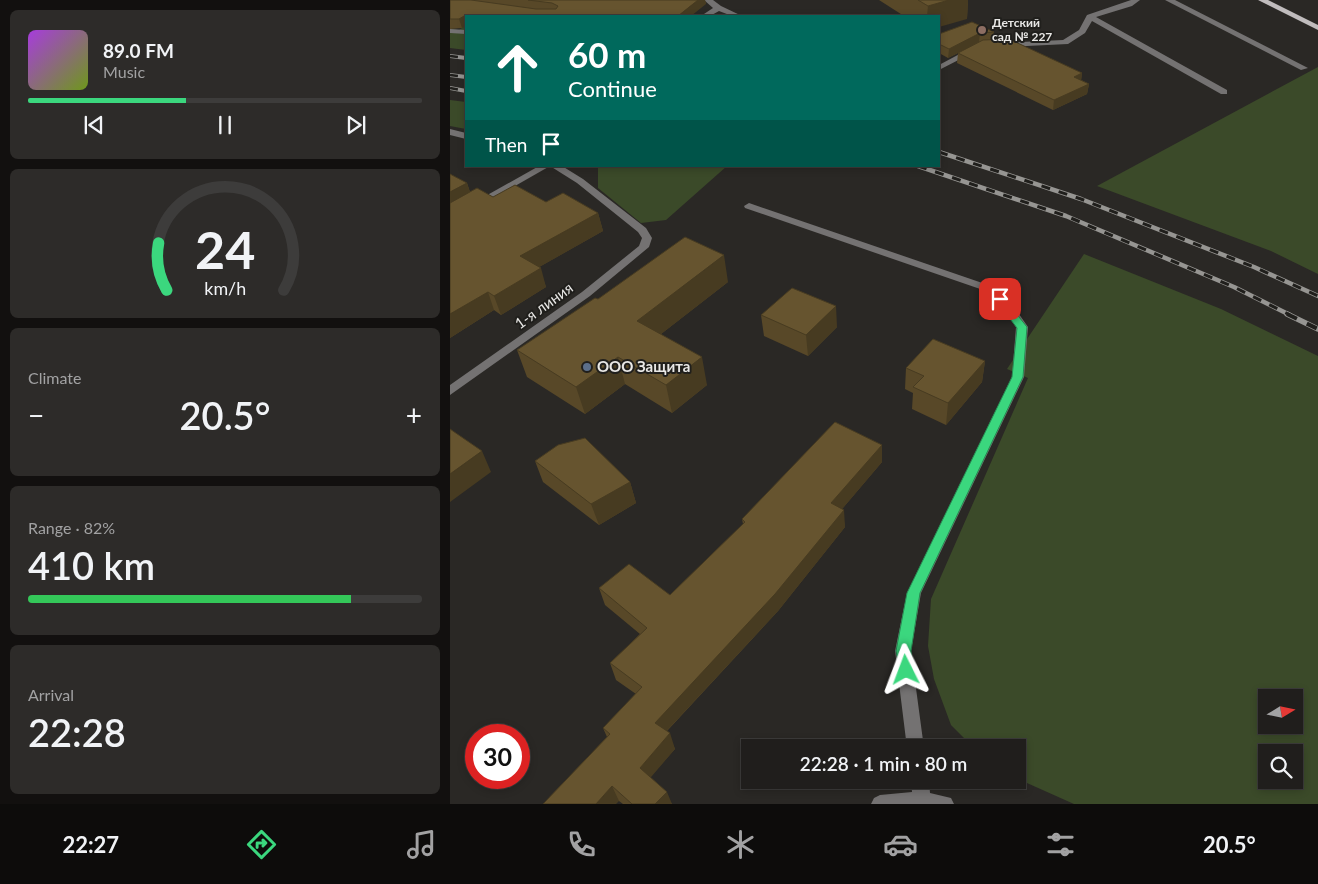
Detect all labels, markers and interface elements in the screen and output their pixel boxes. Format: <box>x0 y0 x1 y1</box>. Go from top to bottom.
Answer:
place label: Детский сад № 227 <box>992 15 1052 44</box>
marker: Детский сад № 227 <box>976 24 988 36</box>
text: 60 m <box>568 33 646 75</box>
icon: ahead <box>485 35 550 100</box>
text: 89.0 FM <box>103 39 174 62</box>
text: Music <box>103 62 145 81</box>
text: Continue <box>568 75 657 102</box>
icon: previous <box>80 111 108 139</box>
icon: pause <box>211 111 239 139</box>
icon: next <box>342 111 370 139</box>
icon: arrive <box>537 130 565 158</box>
text: Then <box>485 133 527 156</box>
text: 24 <box>195 218 255 280</box>
text: km/h <box>204 277 246 299</box>
street label: 1-я линия <box>511 278 576 332</box>
pin <box>979 278 1021 320</box>
icon: arrive <box>986 285 1014 313</box>
place label: ООО Защита <box>597 357 690 375</box>
marker: ООО Защита <box>581 361 593 373</box>
text: Climate <box>28 368 81 387</box>
text: 20.5° <box>180 392 270 438</box>
text: − <box>28 398 44 432</box>
text: + <box>406 398 422 432</box>
text: Range · 82% <box>28 518 115 537</box>
text: 410 km <box>28 542 155 588</box>
position arrow <box>879 643 931 695</box>
text: Arrival <box>28 685 74 704</box>
north arrow <box>1258 689 1302 734</box>
map controls <box>1258 689 1303 789</box>
text: 22:28 <box>28 709 126 755</box>
speed limit sign: 30 <box>465 724 530 789</box>
button: search <box>1258 744 1303 789</box>
text: 22:28 · 1 min · 80 m <box>800 752 967 775</box>
icon: directions <box>244 827 279 862</box>
icon: music <box>404 827 439 862</box>
icon: phone <box>564 827 599 862</box>
icon: climate <box>723 827 758 862</box>
icon: car <box>883 827 918 862</box>
icon: filters <box>1043 827 1078 862</box>
text: 22:27 <box>62 831 119 858</box>
text: 20.5° <box>1203 831 1256 858</box>

